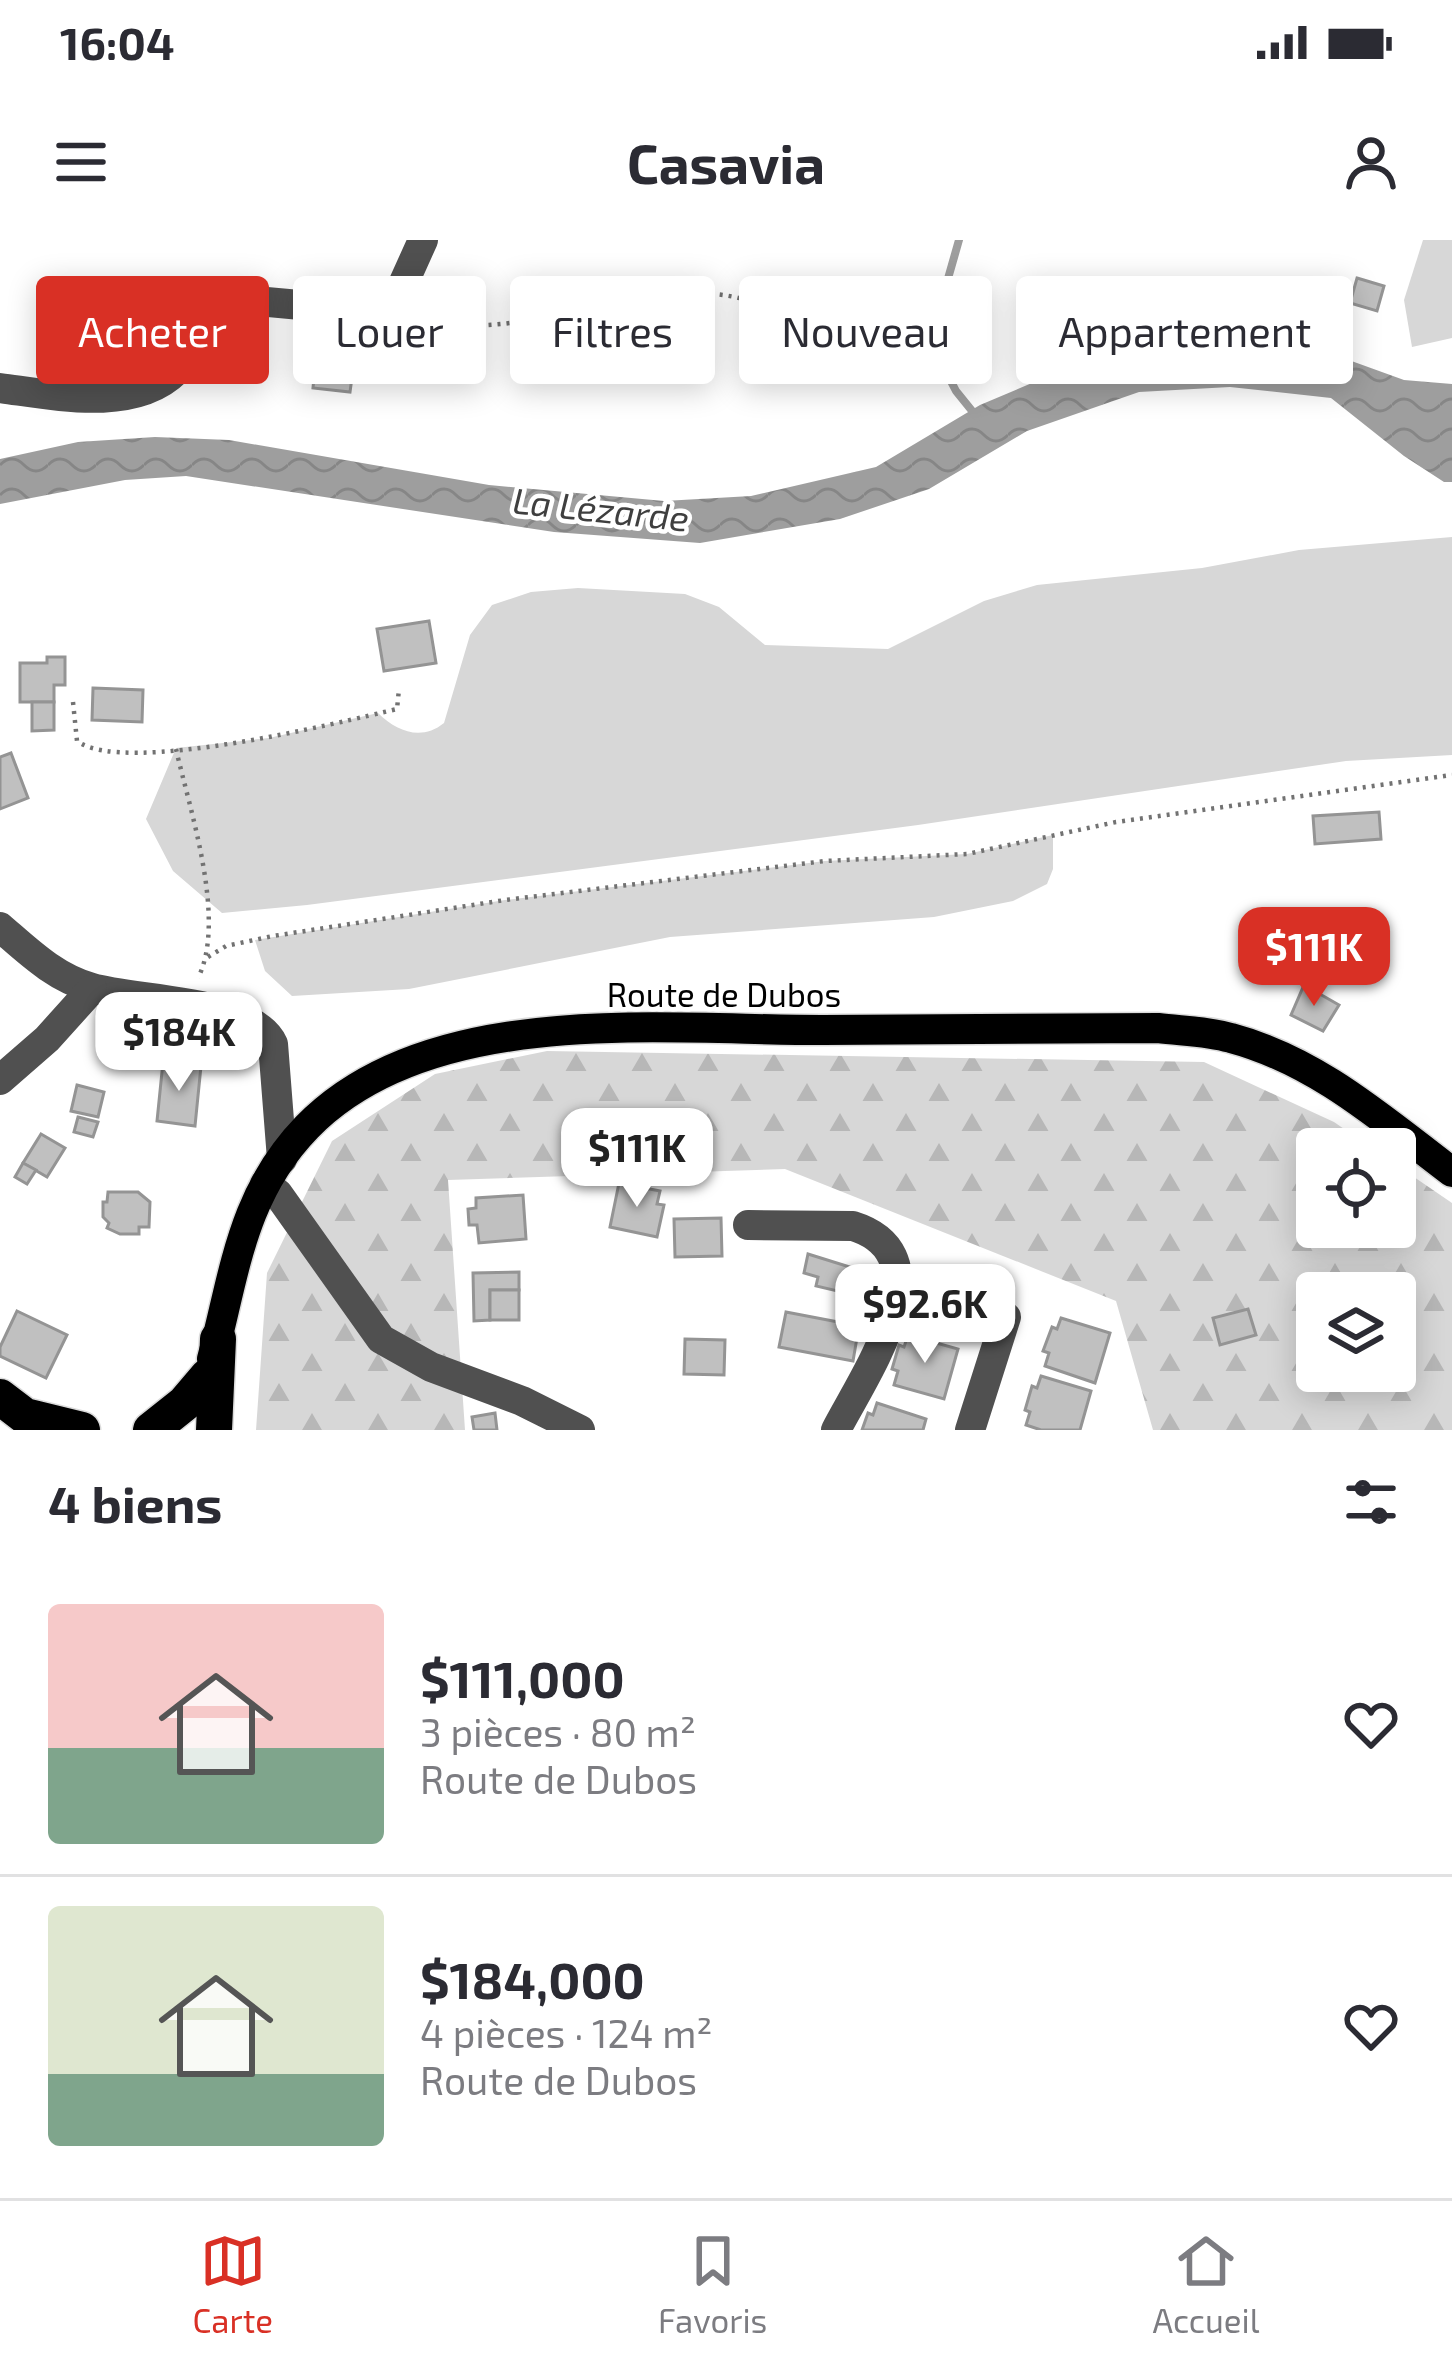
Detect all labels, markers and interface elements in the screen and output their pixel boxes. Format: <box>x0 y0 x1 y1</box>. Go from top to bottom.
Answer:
text: 16:04 <box>60 15 175 69</box>
icon: menu <box>48 129 114 195</box>
icon: person <box>1338 129 1404 195</box>
text: Casavia <box>627 130 825 195</box>
chip: Acheter <box>36 276 269 384</box>
chip: Louer <box>293 276 486 384</box>
chip: Filtres <box>510 276 715 384</box>
chip: Nouveau <box>739 276 992 384</box>
chip: Appartement <box>1016 276 1353 384</box>
water label: La Lézarde <box>511 477 691 539</box>
pin: $111K <box>1230 907 1398 1009</box>
text: $111K <box>1265 922 1363 969</box>
street label: Route de Dubos <box>607 974 841 1014</box>
pin: $184K <box>95 992 263 1094</box>
text: $184K <box>122 1007 236 1054</box>
pin: $111K <box>553 1108 721 1210</box>
text: $111K <box>588 1123 686 1170</box>
map controls <box>1296 1128 1416 1392</box>
button: locate <box>1296 1128 1416 1248</box>
pin: $92.6K <box>827 1264 1023 1366</box>
button: layers <box>1296 1272 1416 1392</box>
text: $92.6K <box>862 1279 988 1326</box>
icon: filters <box>1338 1469 1404 1535</box>
text: 4 biens <box>48 1472 222 1533</box>
text: $111,000 <box>420 1647 625 1708</box>
icon: home <box>144 1652 288 1796</box>
icon: heart <box>1338 1691 1404 1757</box>
text: 3 pièces · 80 m² <box>420 1708 696 1755</box>
text: Route de Dubos <box>420 1755 697 1802</box>
text: $184,000 <box>420 1948 645 2009</box>
icon: home <box>144 1954 288 2098</box>
icon: heart <box>1338 1993 1404 2059</box>
text: 4 pièces · 124 m² <box>420 2009 712 2056</box>
text: Route de Dubos <box>420 2056 697 2103</box>
tab: Carte <box>193 2228 273 2340</box>
tab: Favoris <box>658 2228 767 2340</box>
tab: Accueil <box>1152 2228 1259 2340</box>

